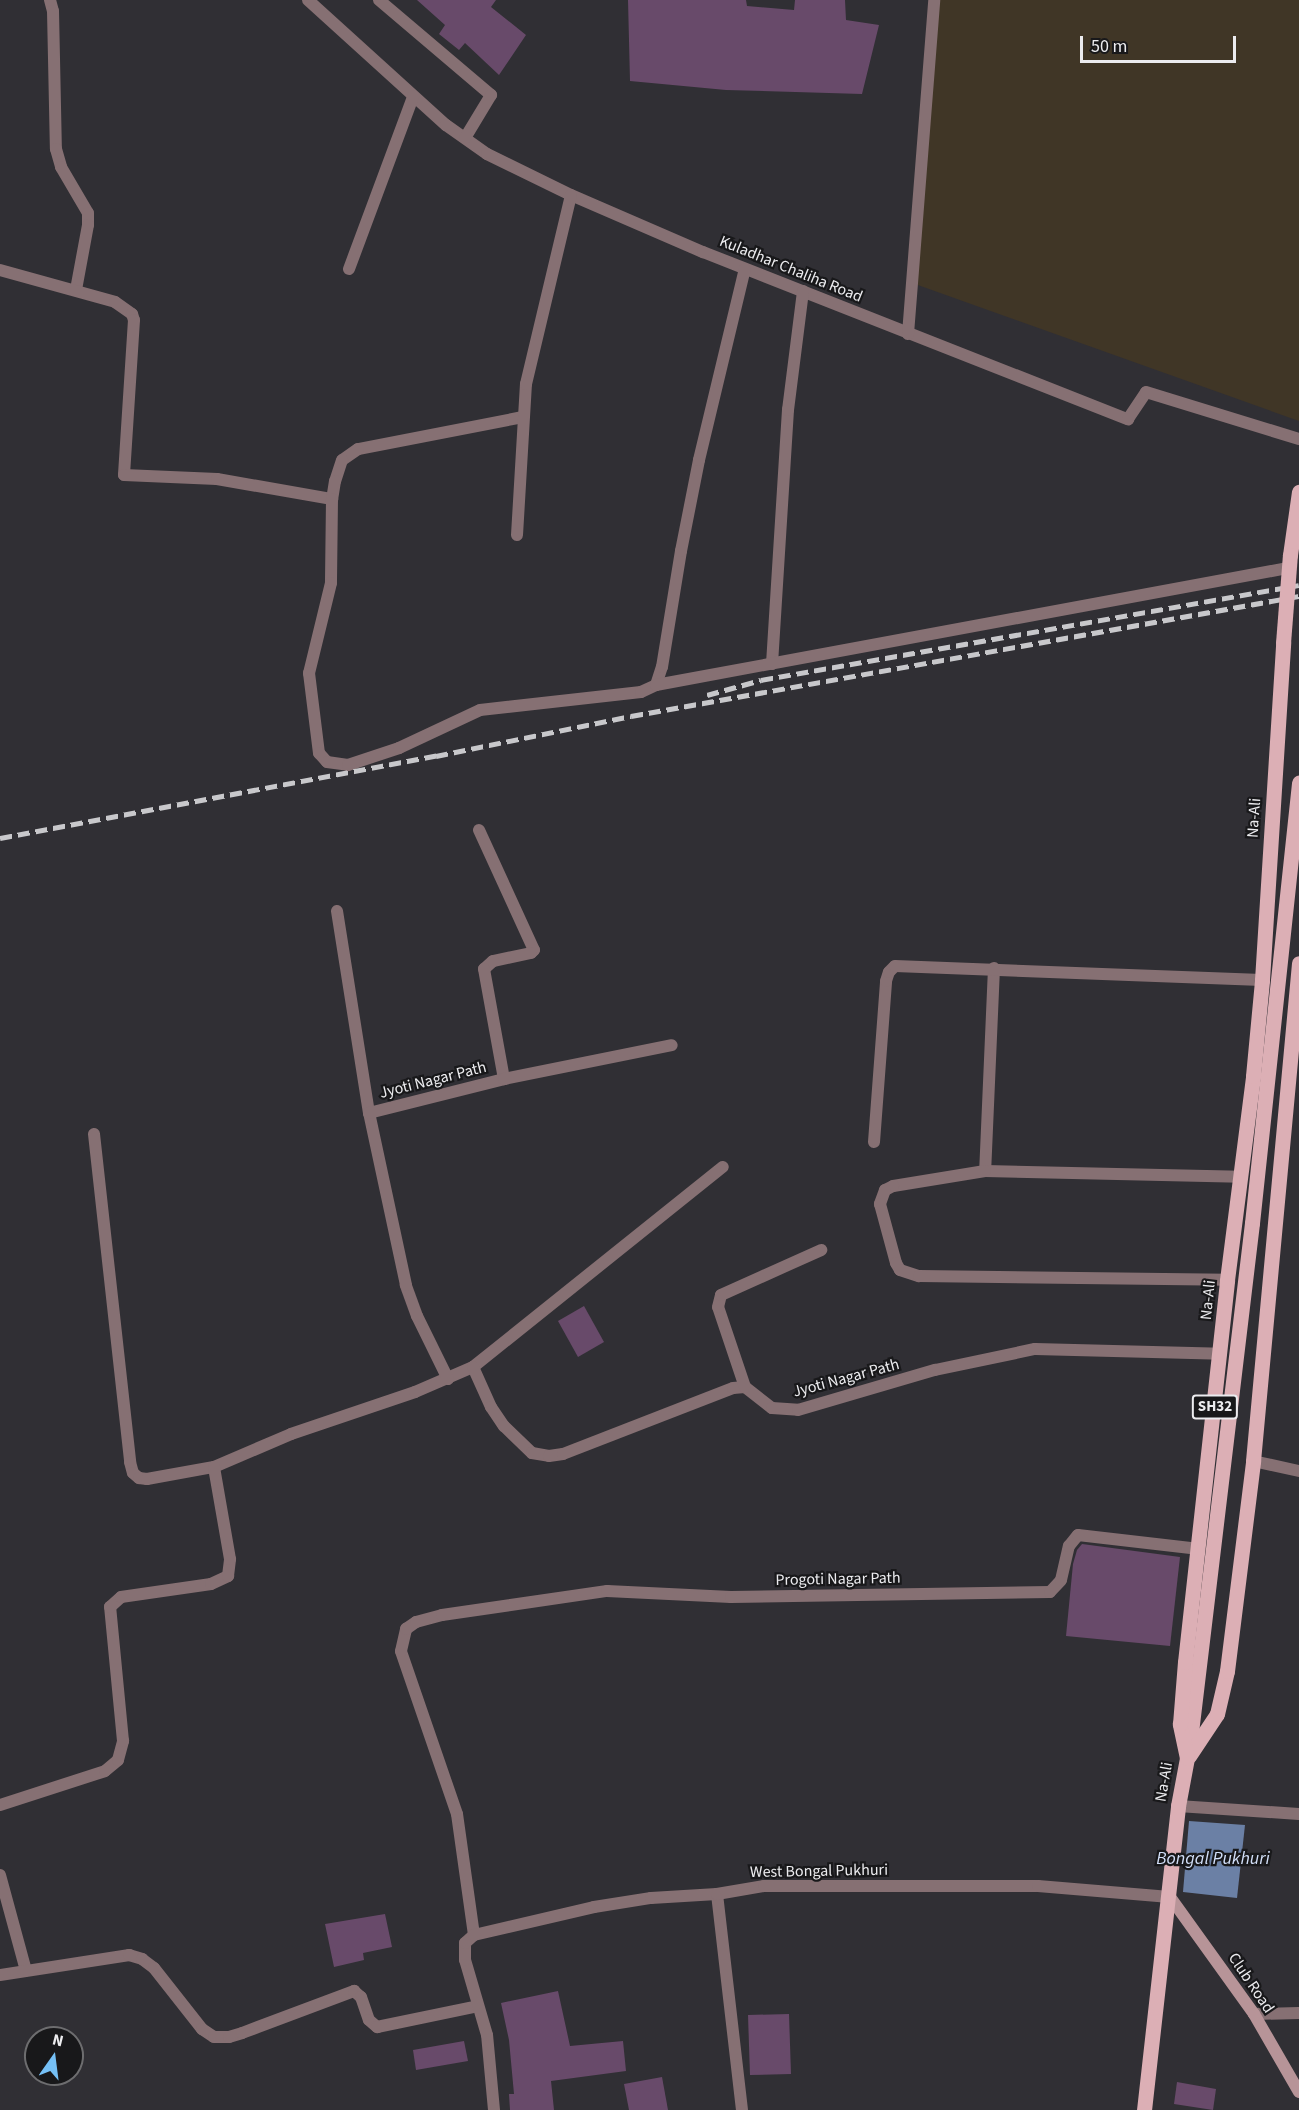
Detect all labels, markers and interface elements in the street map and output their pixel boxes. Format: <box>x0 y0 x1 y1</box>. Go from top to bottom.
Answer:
scale bar <box>1083 24 1239 62</box>
text: 50 m <box>1091 34 1127 59</box>
street label: Kuladhar Chaliha Road <box>717 232 865 306</box>
street label: Na-Ali <box>1243 797 1265 839</box>
street label: Jyoti Nagar Path <box>378 1057 488 1103</box>
street label: Na-Ali <box>1196 1279 1220 1321</box>
street label: Jyoti Nagar Path <box>791 1355 901 1401</box>
road number: SH32 <box>1191 1395 1239 1419</box>
street label: Progoti Nagar Path <box>775 1568 901 1590</box>
street label: Na-Ali <box>1151 1761 1177 1803</box>
water label: Bongal Pukhuri <box>1156 1848 1270 1870</box>
street label: West Bongal Pukhuri <box>750 1860 888 1882</box>
street label: Club Road <box>1224 1949 1278 2017</box>
north arrow <box>24 2026 84 2086</box>
text: N <box>50 2029 66 2052</box>

